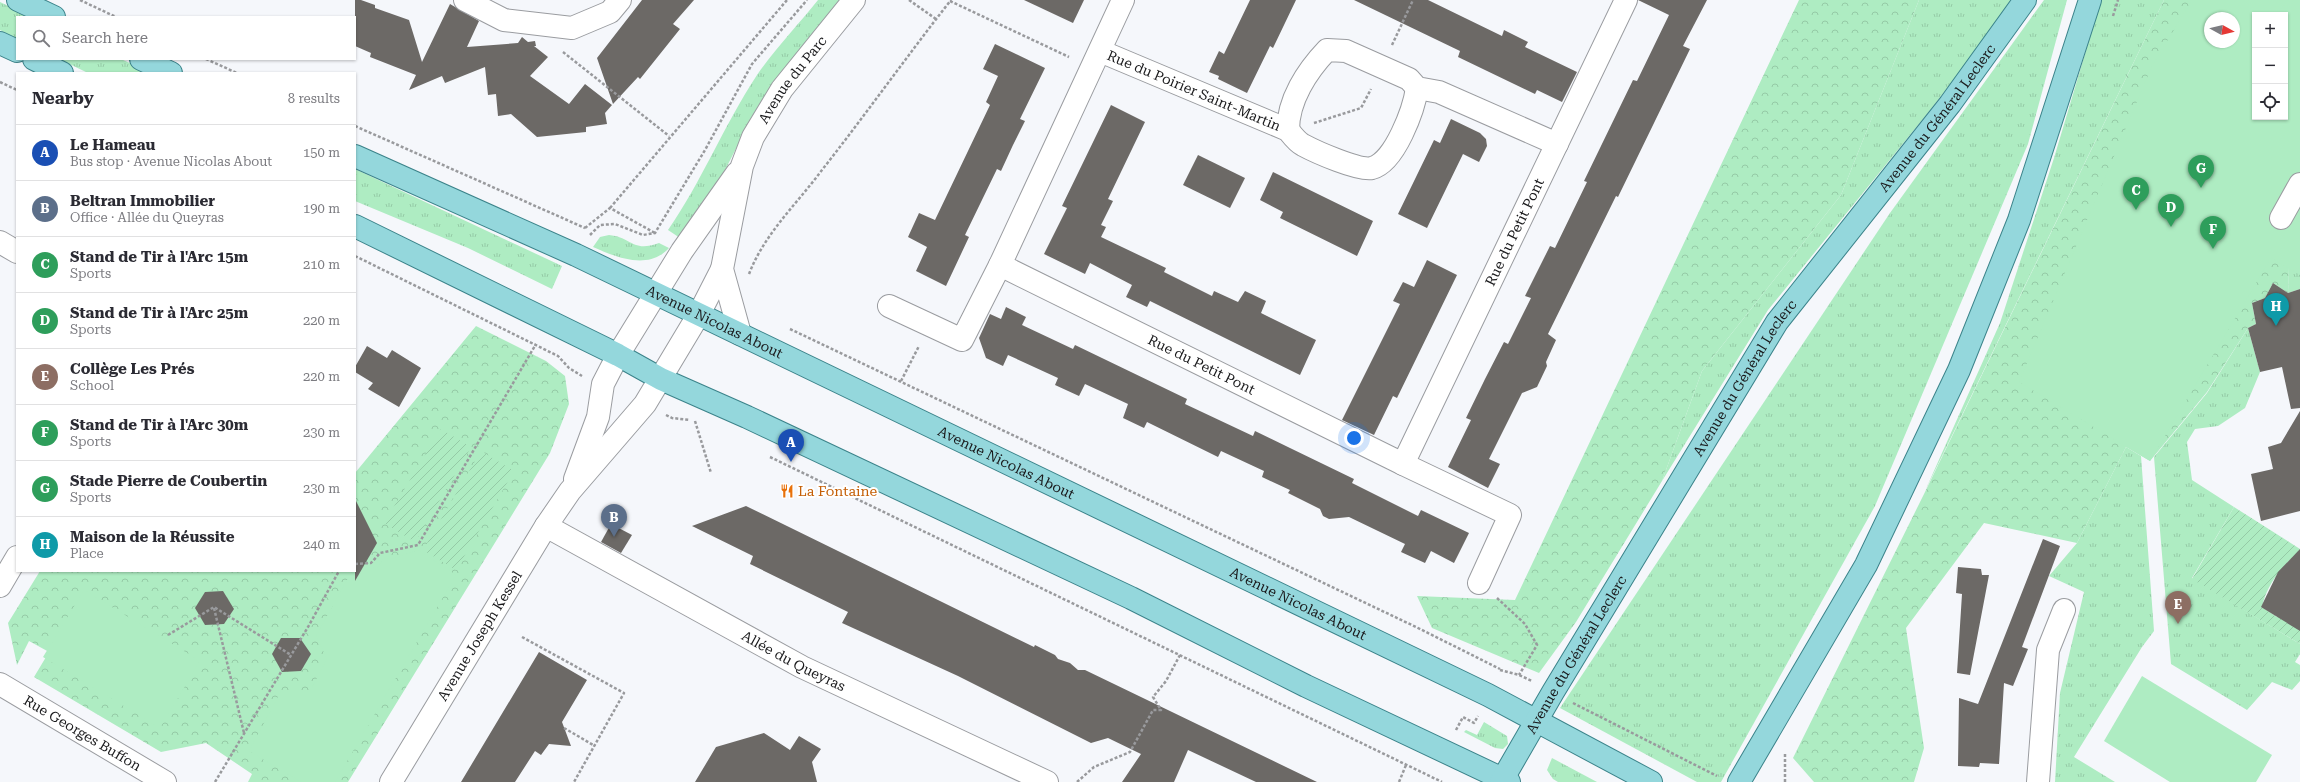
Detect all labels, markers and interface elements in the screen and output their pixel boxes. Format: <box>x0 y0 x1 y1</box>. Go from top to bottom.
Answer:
north arrow <box>2204 12 2240 48</box>
map controls <box>2252 12 2288 120</box>
button: + <box>2252 12 2288 48</box>
search box <box>16 16 356 60</box>
icon: search <box>30 27 52 49</box>
text: Search here <box>62 29 148 47</box>
street label: Avenue du Parc <box>755 33 830 126</box>
street label: Avenue du Général Leclerc <box>1876 41 1999 195</box>
street label: Rue du Poirier Saint-Martin <box>1105 47 1283 134</box>
button: − <box>2252 48 2288 84</box>
button: locate <box>2252 84 2288 120</box>
text: Nearby <box>32 88 94 108</box>
text: 8 results <box>288 91 340 106</box>
text: Le Hameau <box>70 136 155 154</box>
text: A <box>40 145 50 160</box>
text: 150 m <box>303 145 340 160</box>
text: Bus stop · Avenue Nicolas About <box>70 154 272 169</box>
pin: G <box>2188 155 2214 188</box>
street label: Rue du Petit Pont <box>1482 176 1547 288</box>
pin: C <box>2123 177 2149 210</box>
text: Beltran Immobilier <box>70 192 215 210</box>
pin: D <box>2158 194 2184 227</box>
text: B <box>40 201 50 216</box>
text: 190 m <box>303 201 340 216</box>
text: Office · Allée du Queyras <box>70 210 224 225</box>
pin: F <box>2200 216 2226 249</box>
text: Stand de Tir à l'Arc 15m <box>70 248 248 266</box>
text: C <box>40 257 50 272</box>
text: 210 m <box>303 257 340 272</box>
text: Sports <box>70 266 111 281</box>
street label: Avenue Nicolas About <box>644 282 785 362</box>
pin: H <box>2263 293 2289 326</box>
street label: Avenue du Général Leclerc <box>1690 296 1800 459</box>
text: Stand de Tir à l'Arc 25m <box>70 304 248 322</box>
text: D <box>40 313 50 328</box>
text: 220 m <box>303 313 340 328</box>
text: Sports <box>70 322 111 337</box>
street label: Rue du Petit Pont <box>1146 331 1258 398</box>
text: Collège Les Prés <box>70 360 194 378</box>
text: E <box>41 369 49 384</box>
text: 220 m <box>303 369 340 384</box>
text: School <box>70 378 114 393</box>
text: Stand de Tir à l'Arc 30m <box>70 416 248 434</box>
street label: Avenue Nicolas About <box>936 423 1077 502</box>
text: F <box>41 425 49 440</box>
text: 230 m <box>303 425 340 440</box>
your location <box>1344 428 1364 448</box>
pin: A <box>778 429 804 462</box>
text: Sports <box>70 434 111 449</box>
text: Stade Pierre de Coubertin <box>70 472 267 490</box>
text: G <box>40 481 50 496</box>
text: 230 m <box>303 481 340 496</box>
restaurant icon: La Fontaine <box>779 483 795 499</box>
place label: La Fontaine <box>798 483 878 499</box>
text: Sports <box>70 490 111 505</box>
pin: B <box>601 504 627 537</box>
text: Maison de la Réussite <box>70 528 235 546</box>
text: H <box>40 537 50 552</box>
text: 240 m <box>303 537 340 552</box>
text: Place <box>70 546 104 561</box>
street label: Avenue Nicolas About <box>1227 564 1369 643</box>
street label: Avenue Joseph Kessel <box>434 567 525 704</box>
street label: Avenue du Général Leclerc <box>1523 572 1630 736</box>
pin: E <box>2165 591 2191 624</box>
street label: Allée du Queyras <box>739 627 848 694</box>
street label: Rue Georges Buffon <box>21 692 144 774</box>

